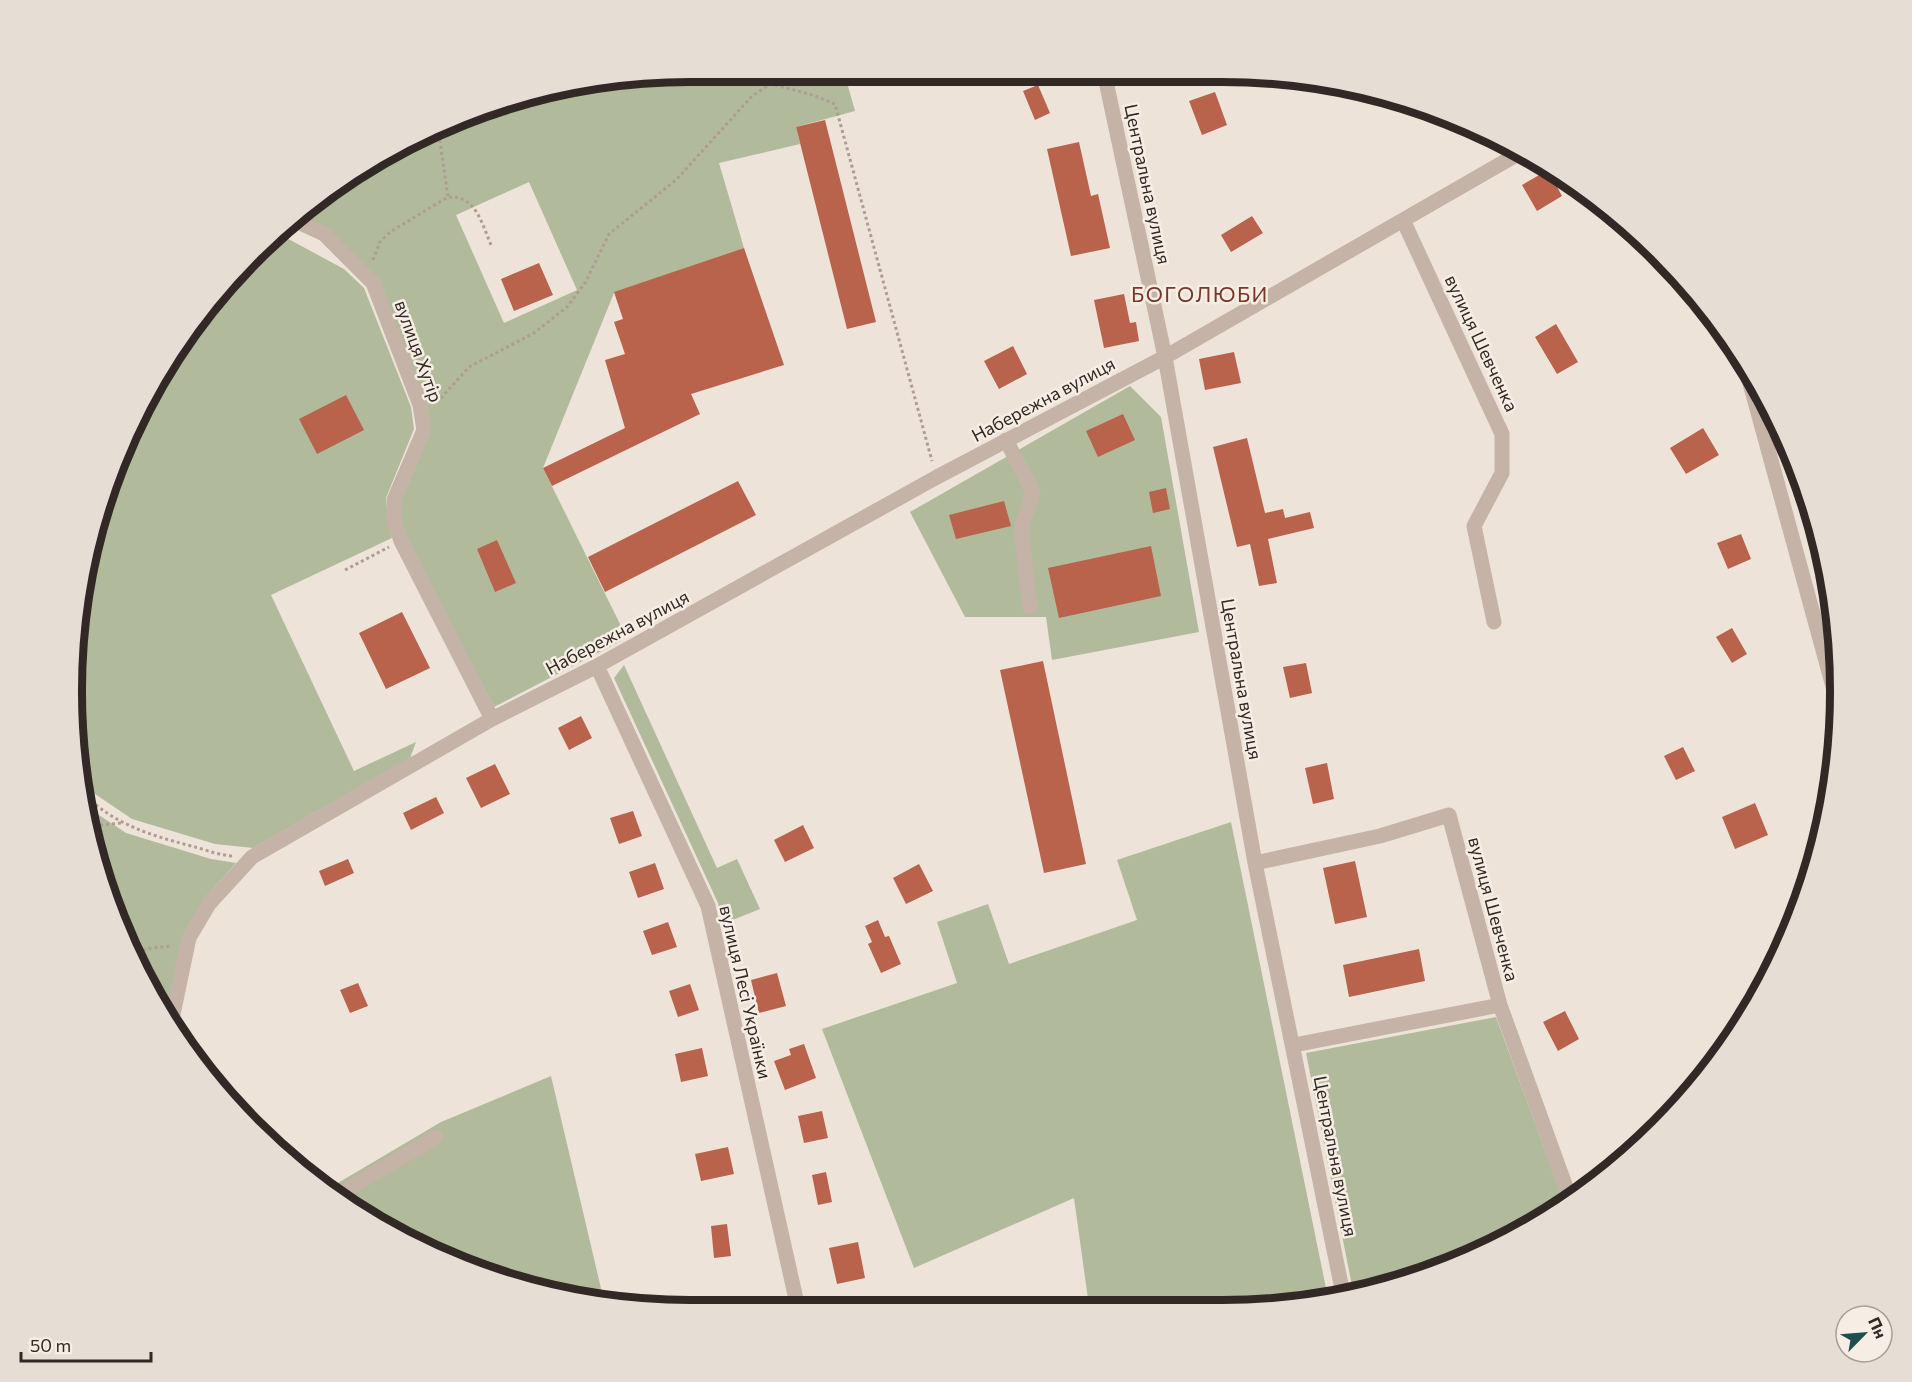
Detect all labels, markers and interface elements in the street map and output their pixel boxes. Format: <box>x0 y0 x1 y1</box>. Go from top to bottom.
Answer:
street label: Центральна вулиця <box>1120 102 1176 266</box>
street label: вулиця Шевченка <box>1441 271 1523 415</box>
district label: БОГОЛЮБИ <box>1131 281 1269 306</box>
street label: вулиця Хутір <box>390 297 448 405</box>
street label: Набережна вулиця <box>967 352 1119 446</box>
street label: Набережна вулиця <box>541 585 693 679</box>
street label: Центральна вулиця <box>1217 597 1267 761</box>
street label: вулиця Шевченка <box>1464 834 1524 984</box>
street label: вулиця Лесі Українки <box>715 903 777 1081</box>
street label: Центральна вулиця <box>1310 1074 1362 1238</box>
north arrow <box>1834 1304 1894 1364</box>
text: Пн <box>1865 1314 1891 1341</box>
scale bar <box>21 1325 152 1363</box>
text: 50 m <box>30 1334 71 1356</box>

